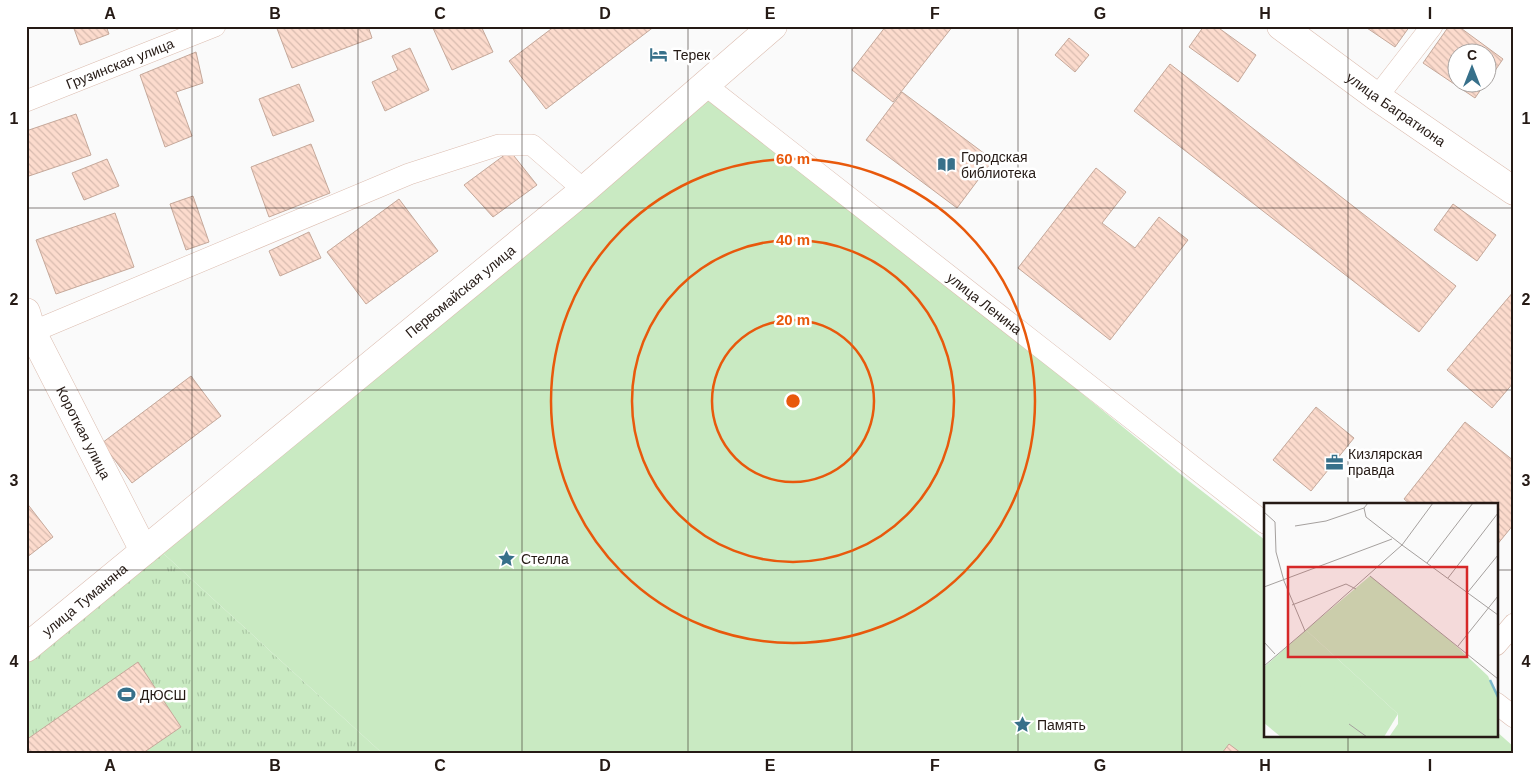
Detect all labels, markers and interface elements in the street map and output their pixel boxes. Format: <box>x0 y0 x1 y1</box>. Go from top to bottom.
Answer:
text: A <box>104 5 116 22</box>
text: B <box>269 5 281 22</box>
text: C <box>434 5 446 22</box>
text: D <box>599 5 611 22</box>
text: E <box>765 5 776 22</box>
text: F <box>930 5 940 22</box>
text: G <box>1094 5 1106 22</box>
text: H <box>1259 5 1271 22</box>
text: I <box>1428 5 1432 22</box>
street label: Грузинская улица <box>64 35 176 92</box>
north arrow <box>1448 42 1498 92</box>
hotel icon: Терек <box>649 45 669 65</box>
place label: Терек <box>673 47 711 63</box>
text: С <box>1467 47 1477 63</box>
street label: улица Багратиона <box>1343 69 1449 150</box>
text: 1 <box>10 110 19 127</box>
text: 1 <box>1522 110 1531 127</box>
place label: Городская библиотека <box>961 149 1036 181</box>
text: 60 m <box>776 150 810 167</box>
library icon: Городская библиотека <box>937 155 957 175</box>
text: 40 m <box>776 231 810 248</box>
street label: Первомайская улица <box>402 242 519 341</box>
street label: улица Ленина <box>944 269 1025 338</box>
text: 2 <box>10 291 19 308</box>
text: 2 <box>1522 291 1531 308</box>
text: 20 m <box>776 311 810 328</box>
street label: Короткая улица <box>53 384 114 482</box>
centre of rings <box>784 392 802 410</box>
place label: Кизлярская правда <box>1348 446 1423 478</box>
office icon: Кизлярская правда <box>1324 452 1344 472</box>
text: 3 <box>10 472 19 489</box>
text: 3 <box>1522 472 1531 489</box>
inset map <box>1264 503 1498 736</box>
place icon: Стелла <box>497 549 517 569</box>
place label: Стелла <box>521 551 569 567</box>
street label: улица Туманяна <box>39 560 131 639</box>
text: 4 <box>10 653 19 670</box>
text: 4 <box>1522 653 1531 670</box>
sports icon: ДЮСШ <box>116 685 136 705</box>
place label: ДЮСШ <box>140 687 186 703</box>
place icon: Память <box>1013 715 1033 735</box>
place label: Память <box>1037 717 1086 733</box>
text: A <box>104 757 116 774</box>
text: B <box>269 757 281 774</box>
text: C <box>434 757 446 774</box>
text: D <box>599 757 611 774</box>
text: E <box>765 757 776 774</box>
text: F <box>930 757 940 774</box>
text: G <box>1094 757 1106 774</box>
text: H <box>1259 757 1271 774</box>
text: I <box>1428 757 1432 774</box>

